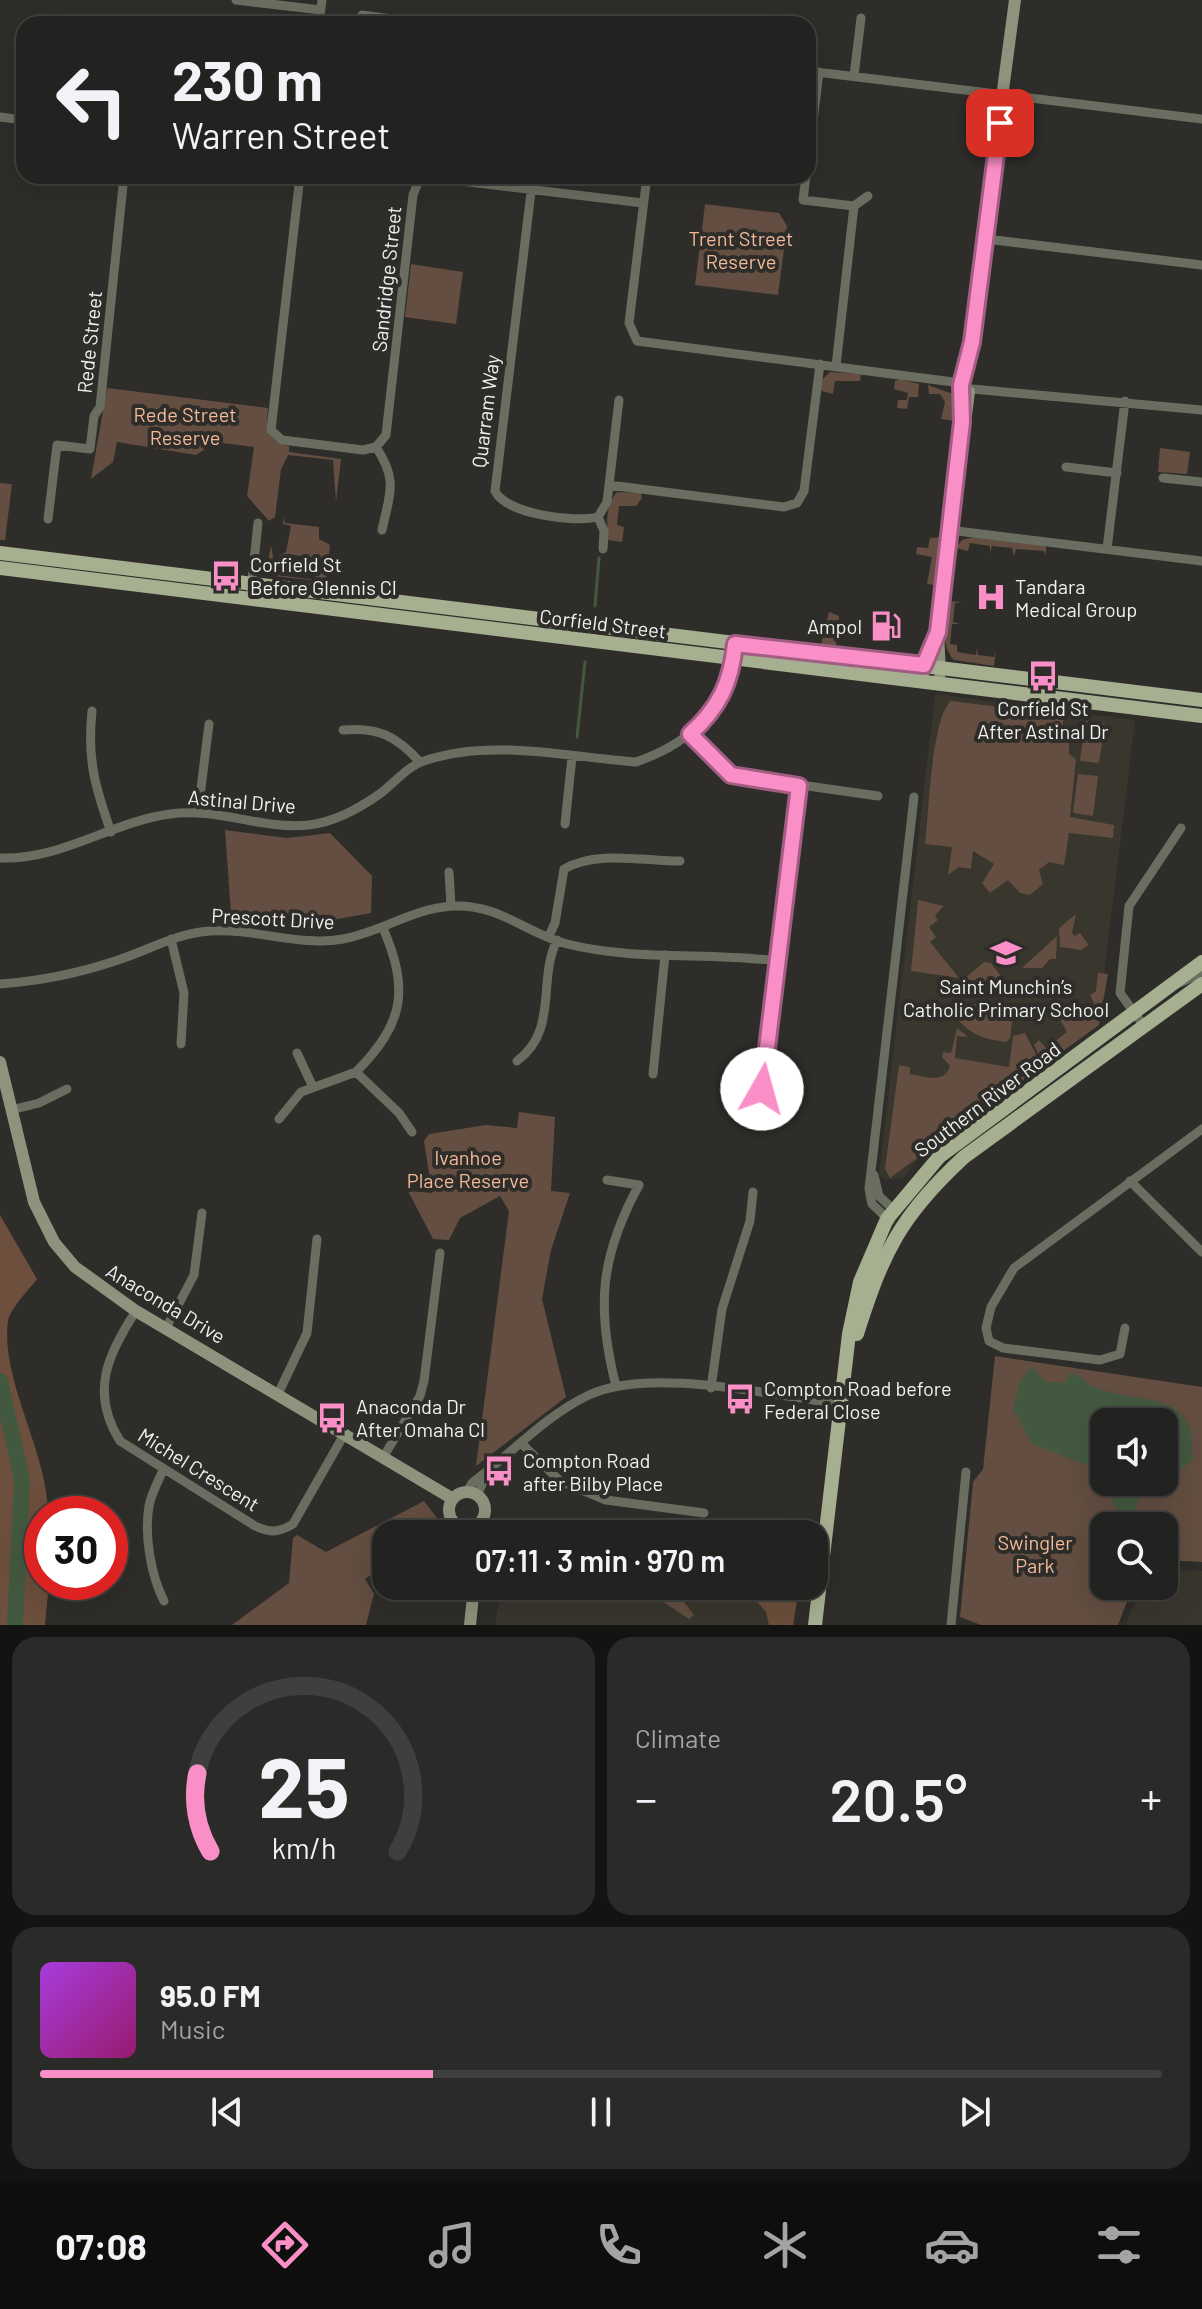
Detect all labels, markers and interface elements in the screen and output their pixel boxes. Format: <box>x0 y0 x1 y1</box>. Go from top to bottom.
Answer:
text: 230 m <box>172 45 323 112</box>
icon: left <box>40 48 144 152</box>
pin <box>966 89 1034 157</box>
icon: arrive <box>978 101 1022 145</box>
text: Warren Street <box>172 113 390 156</box>
street label: Sandridge Street <box>366 205 406 353</box>
park label: Trent Street Reserve <box>689 226 793 273</box>
street label: Rede Street <box>72 290 106 394</box>
street label: Quarram Way <box>466 353 504 469</box>
park label: Rede Street Reserve <box>133 402 237 449</box>
place label: Corfield St Before Glennis Cl <box>250 552 397 599</box>
bus stop icon: Corfield St Before Glennis Cl <box>209 559 243 593</box>
place label: Tandara Medical Group <box>1015 574 1137 621</box>
hospital icon: Tandara Medical Group <box>974 580 1008 614</box>
street label: Corfield Street <box>538 603 668 643</box>
fuel station icon: Ampol <box>869 609 903 643</box>
place label: Ampol <box>807 614 862 638</box>
bus stop icon: Corfield St After Astinal Dr <box>1026 659 1060 693</box>
place label: Corfield St After Astinal Dr <box>977 696 1109 743</box>
street label: Astinal Drive <box>187 784 297 818</box>
street label: Prescott Drive <box>211 903 335 933</box>
school or university icon: Saint Munchin’s Catholic Primary School <box>989 936 1023 970</box>
place label: Saint Munchin’s Catholic Primary School <box>903 974 1109 1021</box>
street label: Southern River Road <box>909 1036 1065 1162</box>
position arrow <box>720 1047 804 1131</box>
park label: Ivanhoe Place Reserve <box>407 1145 529 1192</box>
street label: Anaconda Drive <box>102 1258 230 1348</box>
place label: Compton Road before Federal Close <box>764 1376 952 1423</box>
bus stop icon: Compton Road before Federal Close <box>723 1382 757 1416</box>
place label: Anaconda Dr After Omaha Cl <box>356 1394 485 1441</box>
bus stop icon: Anaconda Dr After Omaha Cl <box>315 1401 349 1435</box>
map controls <box>1090 1408 1178 1600</box>
button: sound <box>1090 1408 1178 1496</box>
street label: Michel Crescent <box>134 1422 264 1516</box>
place label: Compton Road after Bilby Place <box>523 1448 663 1495</box>
bus stop icon: Compton Road after Bilby Place <box>482 1454 516 1488</box>
speed limit sign: 30 <box>24 1496 128 1600</box>
button: search <box>1090 1512 1178 1600</box>
park label: Swingler Park <box>997 1530 1073 1577</box>
text: 07:11 · 3 min · 970 m <box>475 1542 725 1578</box>
text: Climate <box>635 1722 721 1753</box>
text: 25 <box>258 1735 349 1835</box>
text: 20.5° <box>830 1762 968 1834</box>
text: − <box>635 1771 657 1824</box>
text: + <box>1140 1771 1162 1824</box>
text: km/h <box>271 1830 336 1865</box>
text: 95.0 FM <box>160 1977 261 2013</box>
text: Music <box>160 2013 225 2044</box>
icon: previous <box>205 2090 249 2134</box>
icon: pause <box>579 2090 623 2134</box>
icon: next <box>953 2090 997 2134</box>
icon: directions <box>257 2217 313 2273</box>
icon: music <box>424 2217 480 2273</box>
icon: phone <box>591 2217 647 2273</box>
icon: climate <box>757 2217 813 2273</box>
icon: car <box>924 2217 980 2273</box>
icon: filters <box>1091 2217 1147 2273</box>
text: 07:08 <box>55 2224 147 2267</box>

